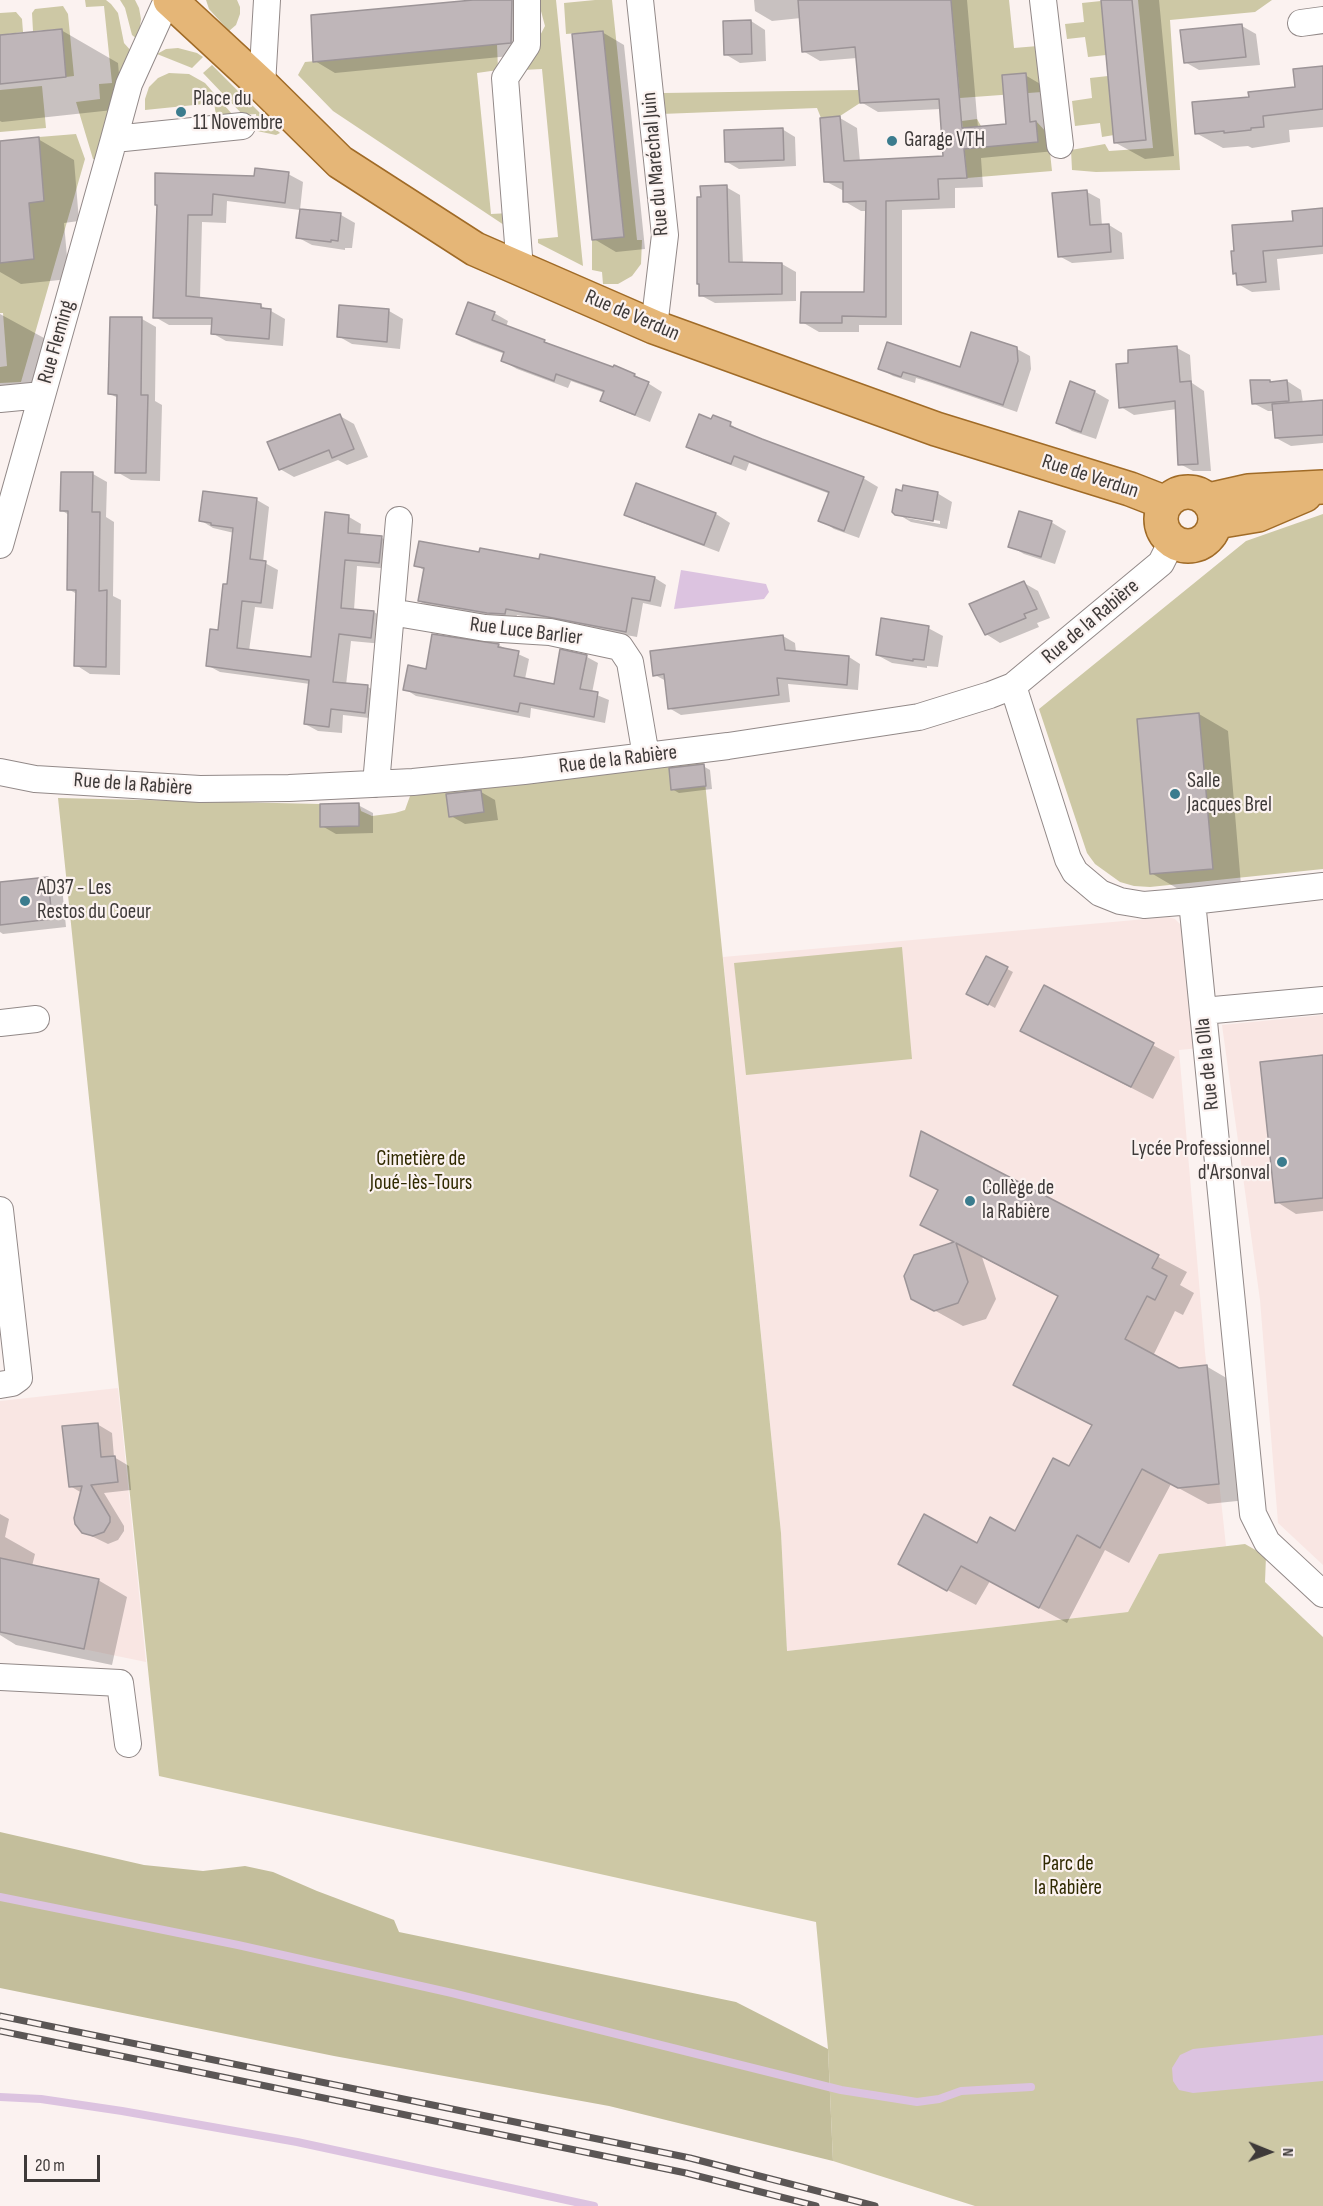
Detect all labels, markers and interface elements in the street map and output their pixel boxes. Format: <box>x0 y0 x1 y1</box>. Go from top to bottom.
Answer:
place label: Place du 11 Novembre <box>193 87 283 137</box>
street label: Rue du Maréchal Juin <box>637 91 675 237</box>
marker: Place du 11 Novembre <box>174 105 188 119</box>
place label: Garage VTH <box>904 128 985 154</box>
marker: Garage VTH <box>885 134 899 148</box>
street label: Rue de Verdun <box>581 285 683 347</box>
street label: Rue Fleming <box>33 298 81 386</box>
street label: Rue de Verdun <box>1038 450 1142 504</box>
street label: Rue de la Rabière <box>1037 574 1145 670</box>
street label: Rue Luce Barlier <box>468 613 584 651</box>
street label: Rue de la Rabière <box>557 740 679 780</box>
street label: Rue de la Rabière <box>73 768 193 802</box>
place label: Salle Jacques Brel <box>1187 769 1272 819</box>
marker: Salle Jacques Brel <box>1168 787 1182 801</box>
place label: AD37 - Les Restos du Coeur <box>37 876 151 926</box>
marker: AD37 - Les Restos du Coeur <box>18 894 32 908</box>
street label: Rue de la Olla <box>1191 1017 1225 1111</box>
place label: Lycée Professionnel d'Arsonval <box>1131 1137 1270 1187</box>
park label: Cimetière de Joué-lès-Tours <box>370 1147 472 1197</box>
marker: Lycée Professionnel d'Arsonval <box>1275 1155 1289 1169</box>
place label: Collège de la Rabière <box>982 1176 1054 1226</box>
marker: Collège de la Rabière <box>963 1194 977 1208</box>
park label: Parc de la Rabière <box>1034 1852 1102 1902</box>
north arrow <box>1239 2122 1299 2182</box>
scale bar <box>27 2143 104 2181</box>
text: N <box>1278 2148 1297 2157</box>
text: 20 m <box>35 2155 65 2176</box>

